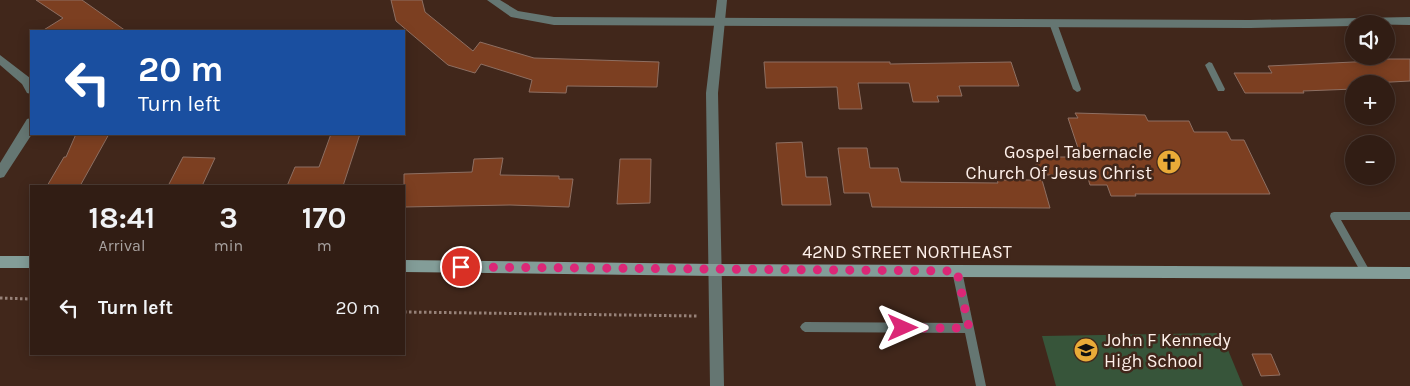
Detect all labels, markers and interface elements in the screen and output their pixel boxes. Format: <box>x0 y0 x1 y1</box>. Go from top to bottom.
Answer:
map controls <box>1345 15 1395 185</box>
button: sound <box>1345 15 1395 65</box>
text: 20 m <box>138 49 223 90</box>
icon: left <box>55 50 120 115</box>
button: + <box>1345 75 1395 125</box>
text: Turn left <box>138 91 221 117</box>
button: − <box>1345 135 1395 185</box>
place label: Gospel Tabernacle Church Of Jesus Christ <box>966 141 1152 184</box>
church icon: Gospel Tabernacle Church Of Jesus Christ <box>1156 149 1182 175</box>
text: 18:41 <box>89 200 155 236</box>
text: 3 <box>219 200 238 236</box>
text: 170 <box>302 200 346 236</box>
text: Arrival <box>99 236 145 255</box>
text: min <box>214 236 243 255</box>
text: m <box>317 236 332 255</box>
street label: 42ND STREET NORTHEAST <box>802 241 1012 263</box>
pin <box>440 246 482 288</box>
icon: arrive <box>447 253 475 281</box>
icon: left <box>55 294 83 322</box>
text: Turn left <box>98 297 173 319</box>
text: 20 m <box>335 297 380 319</box>
position arrow <box>876 301 928 353</box>
place label: John F Kennedy High School <box>1104 329 1232 372</box>
school or university icon: John F Kennedy High School <box>1073 337 1099 363</box>

